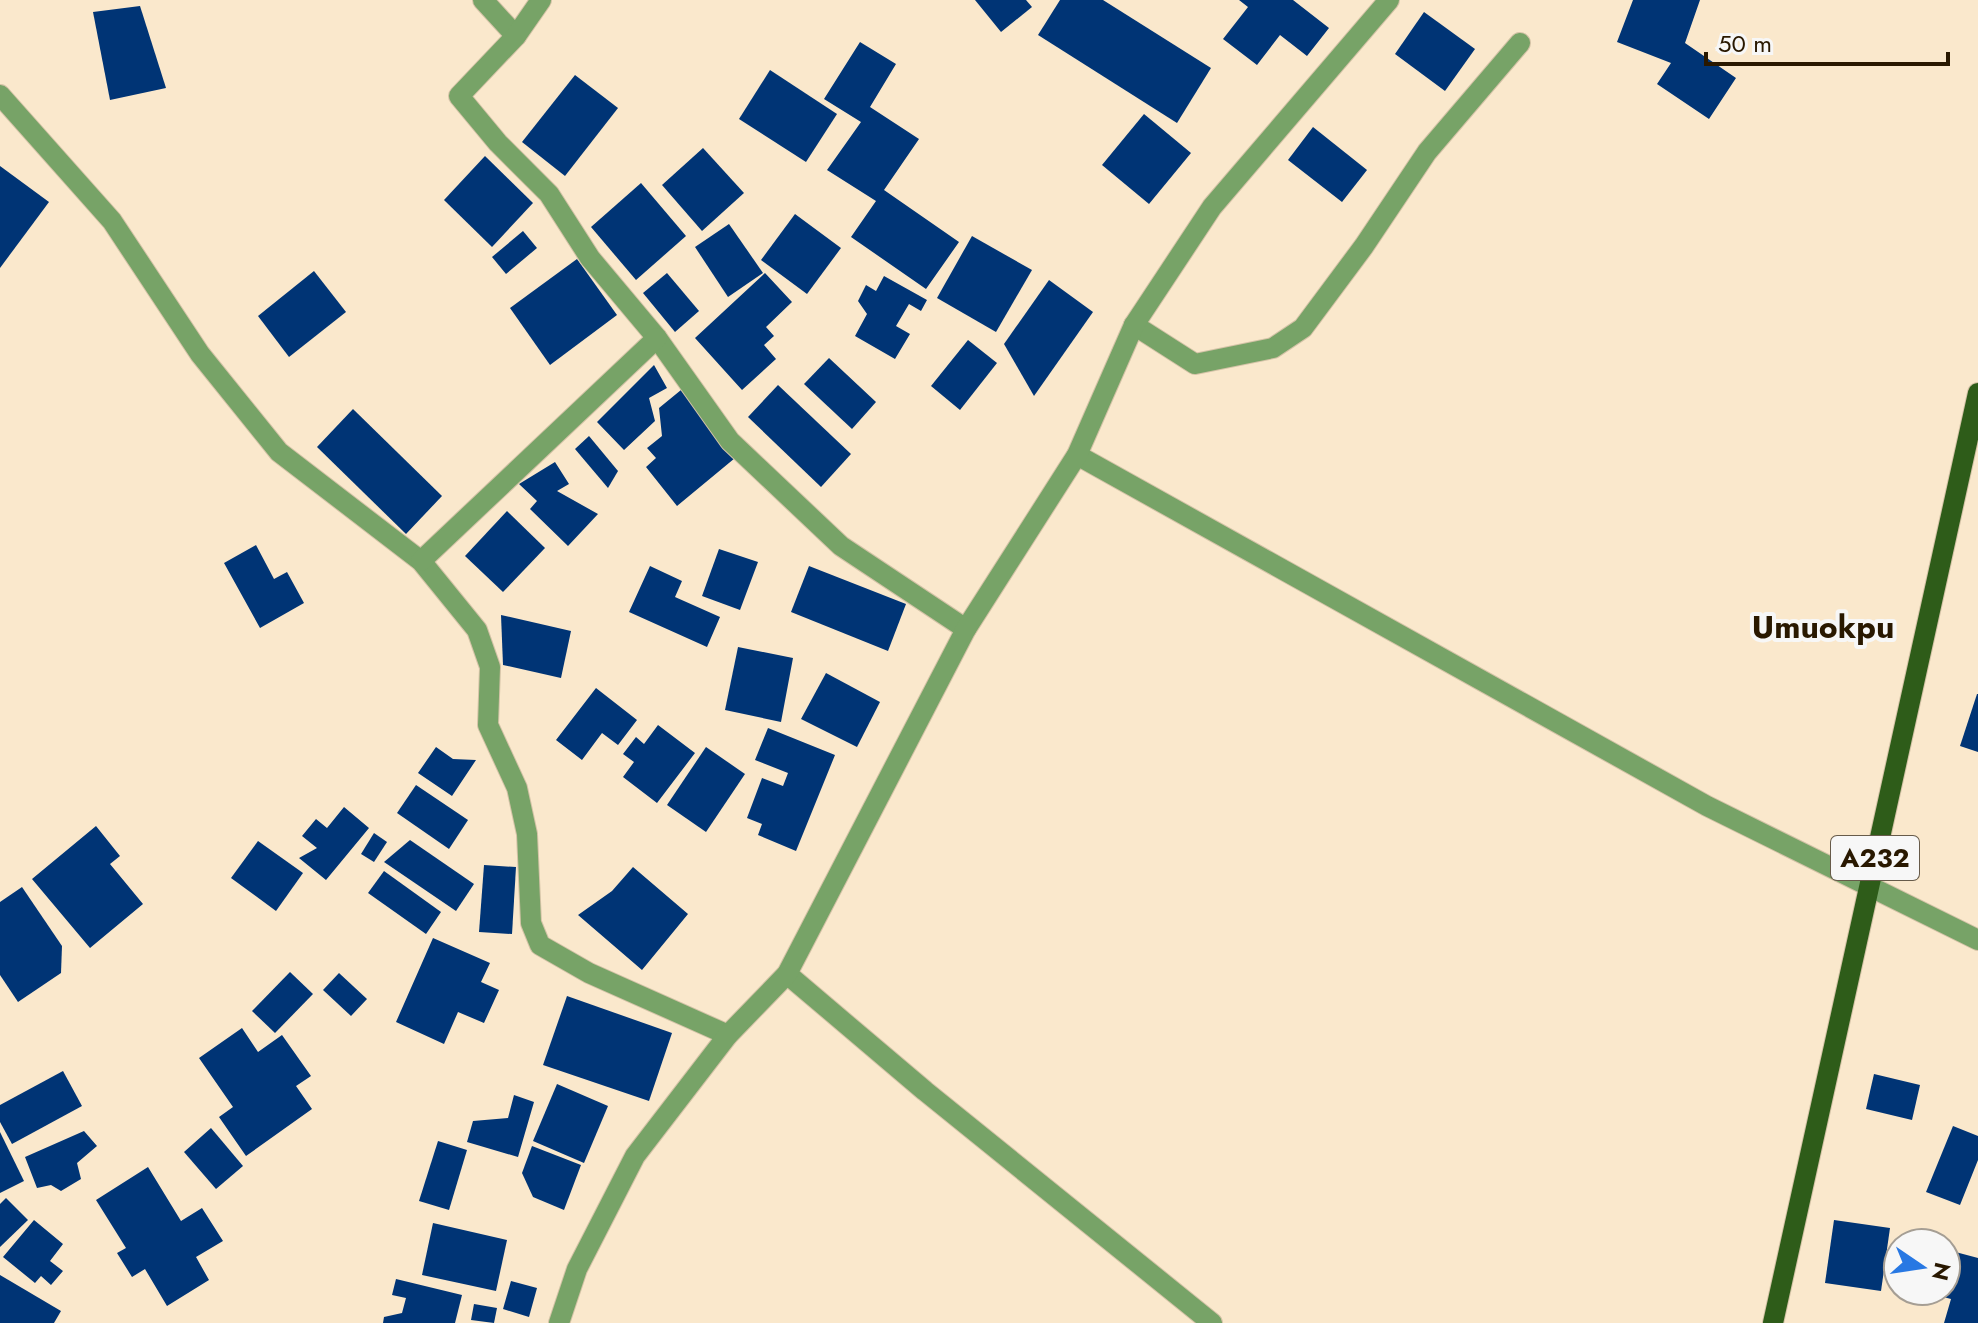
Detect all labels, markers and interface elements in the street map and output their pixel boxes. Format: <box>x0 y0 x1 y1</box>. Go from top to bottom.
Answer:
scale bar <box>1706 16 1948 66</box>
text: 50 m <box>1718 26 1772 61</box>
district label: Umuokpu <box>1752 604 1894 650</box>
road number: A232 <box>1831 836 1919 880</box>
north arrow <box>1882 1227 1962 1307</box>
text: N <box>1924 1259 1959 1284</box>

